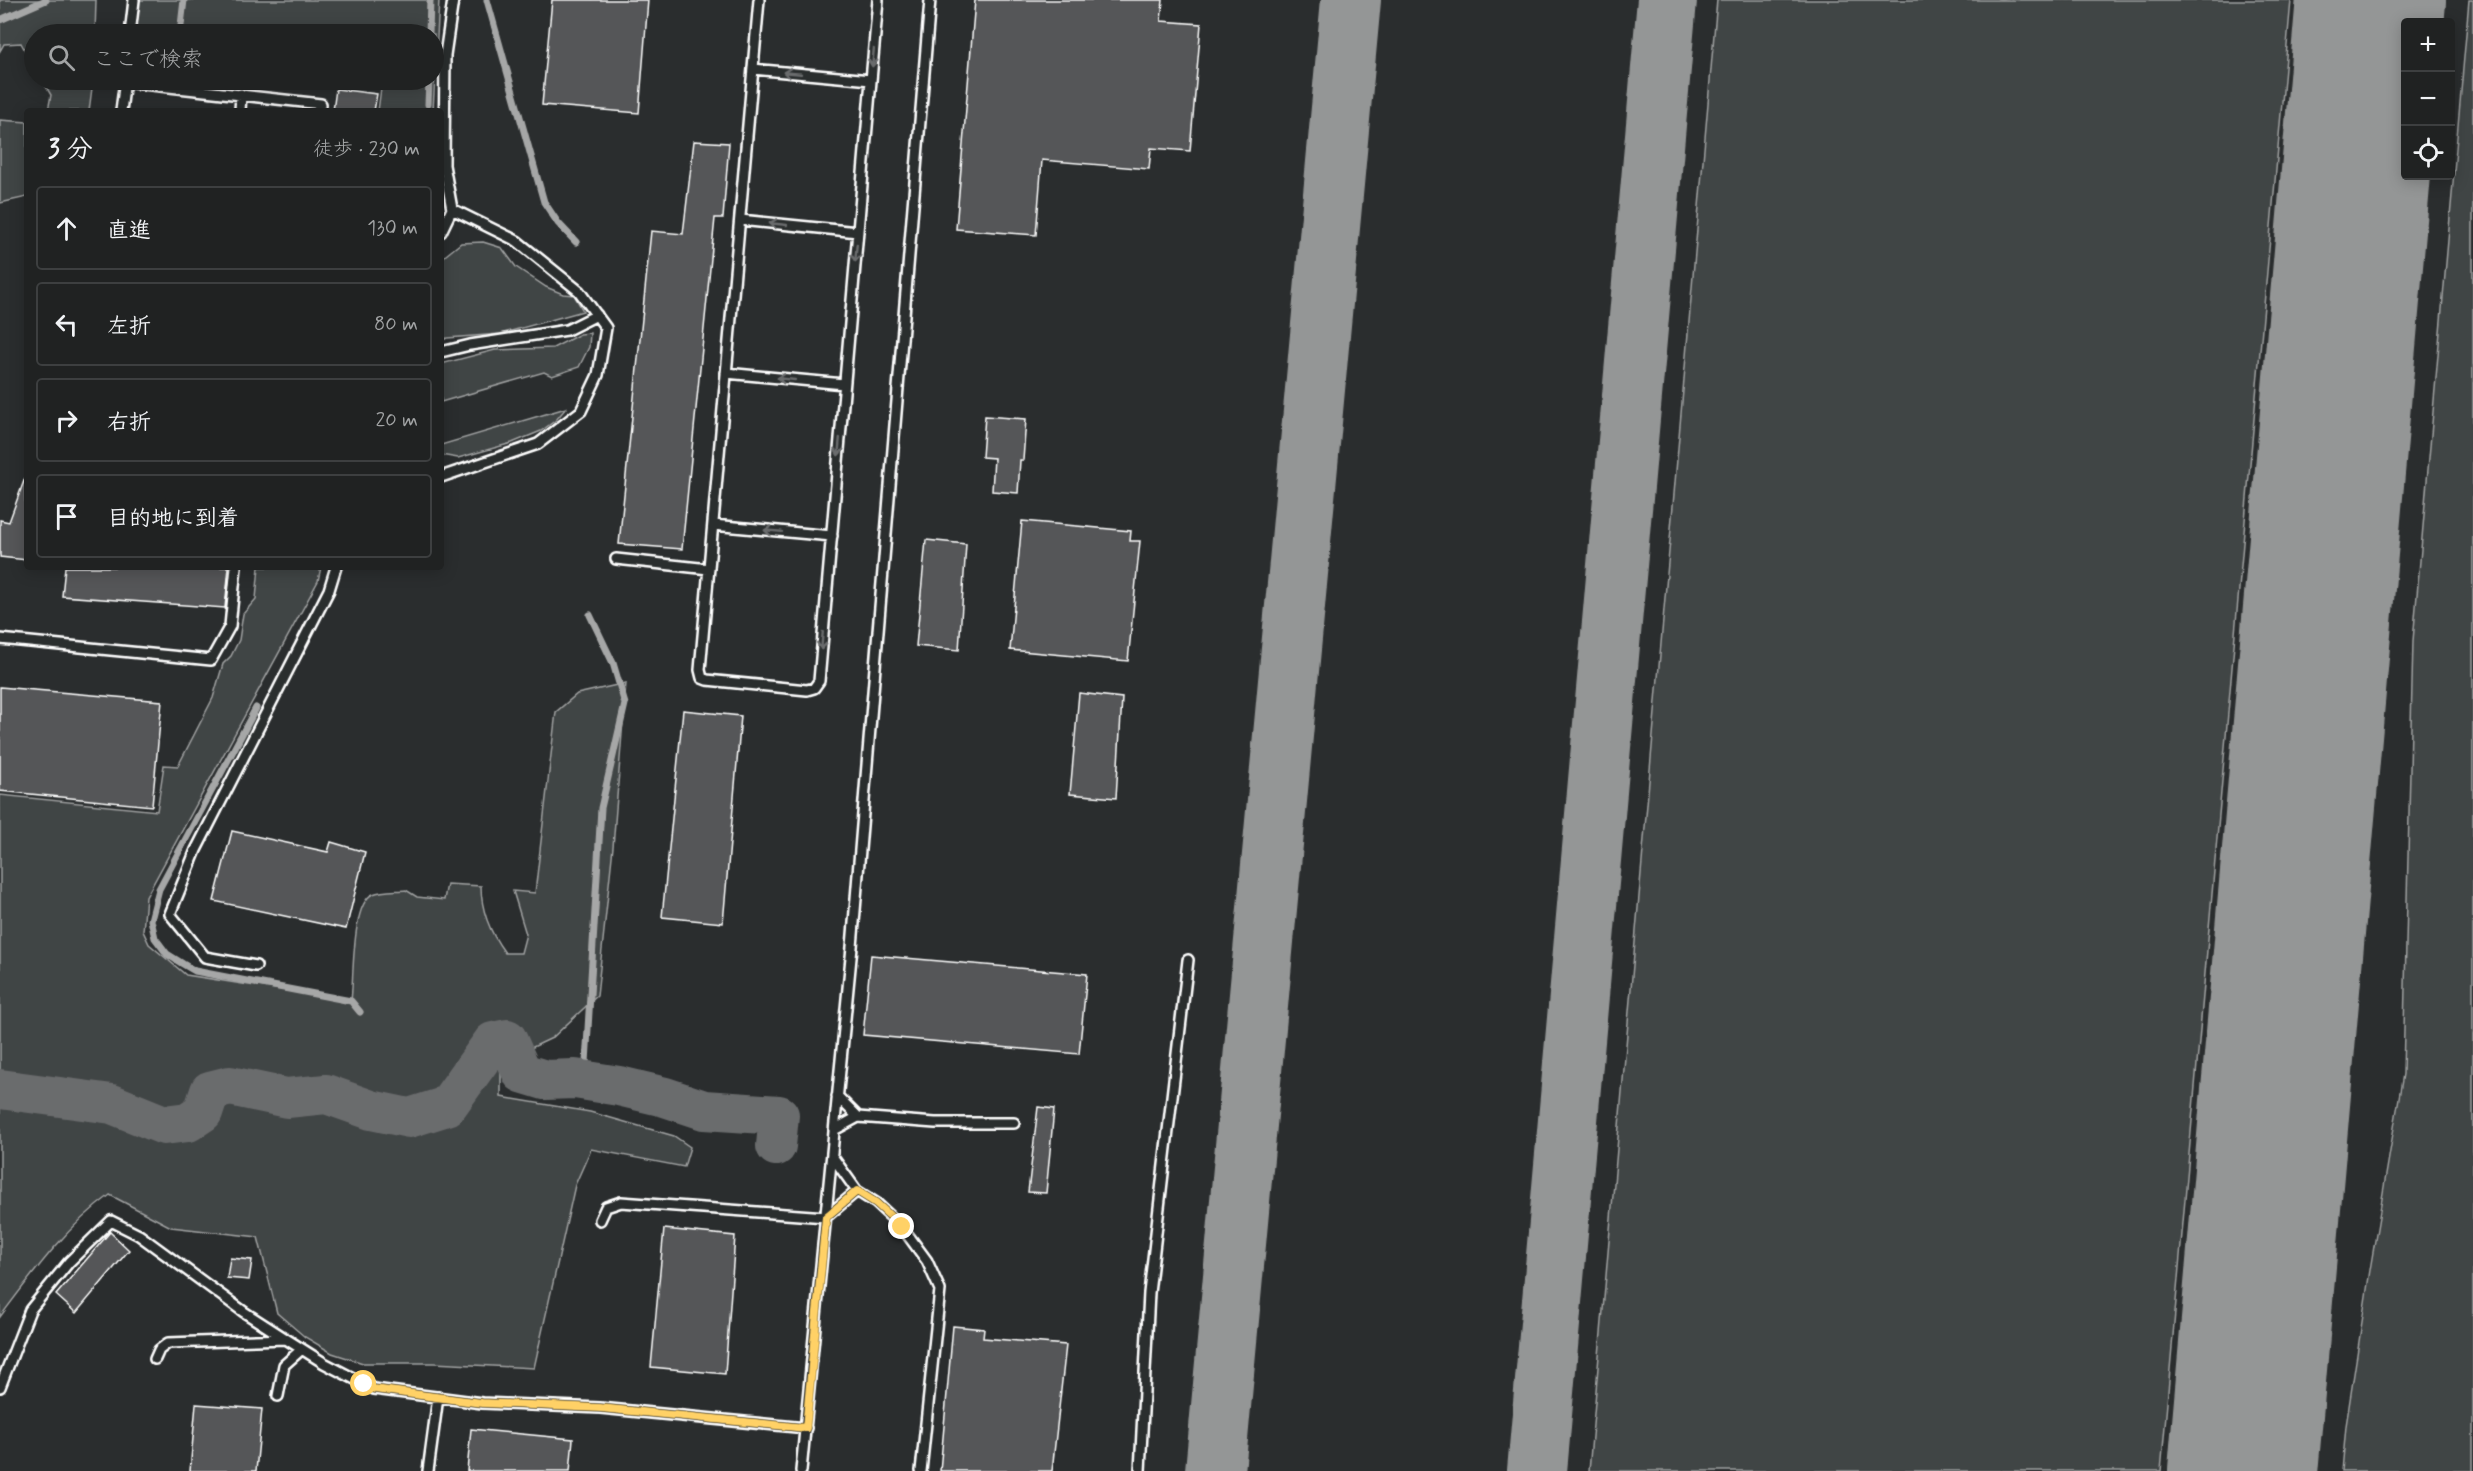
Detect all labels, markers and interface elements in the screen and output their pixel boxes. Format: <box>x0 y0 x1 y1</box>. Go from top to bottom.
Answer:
map controls <box>2401 18 2455 180</box>
button: + <box>2401 18 2455 72</box>
search box <box>24 24 444 90</box>
icon: search <box>45 41 78 74</box>
text: ここで検索 <box>93 46 203 74</box>
one-way arrow <box>867 48 878 68</box>
one-way arrow <box>782 67 802 78</box>
button: − <box>2401 72 2455 126</box>
button: locate <box>2401 126 2455 180</box>
text: 3 分 <box>48 133 93 167</box>
text: 徒歩 · 230 m <box>313 136 420 163</box>
icon: ahead <box>50 212 83 245</box>
text: 130 m <box>367 215 418 242</box>
text: 直進 <box>107 217 151 245</box>
one-way arrow <box>769 218 789 229</box>
one-way arrow <box>850 242 861 262</box>
icon: left <box>50 308 83 341</box>
text: 80 m <box>374 311 418 338</box>
text: 左折 <box>107 313 151 341</box>
one-way arrow <box>776 373 796 384</box>
icon: right <box>50 404 83 437</box>
text: 20 m <box>375 407 418 434</box>
text: 右折 <box>107 409 151 437</box>
one-way arrow <box>833 436 844 456</box>
icon: arrive <box>50 500 83 533</box>
text: 目的地に到着 <box>107 505 239 533</box>
one-way arrow <box>764 525 784 536</box>
one-way arrow <box>816 631 827 651</box>
route end <box>888 1213 914 1239</box>
route start <box>350 1370 376 1396</box>

